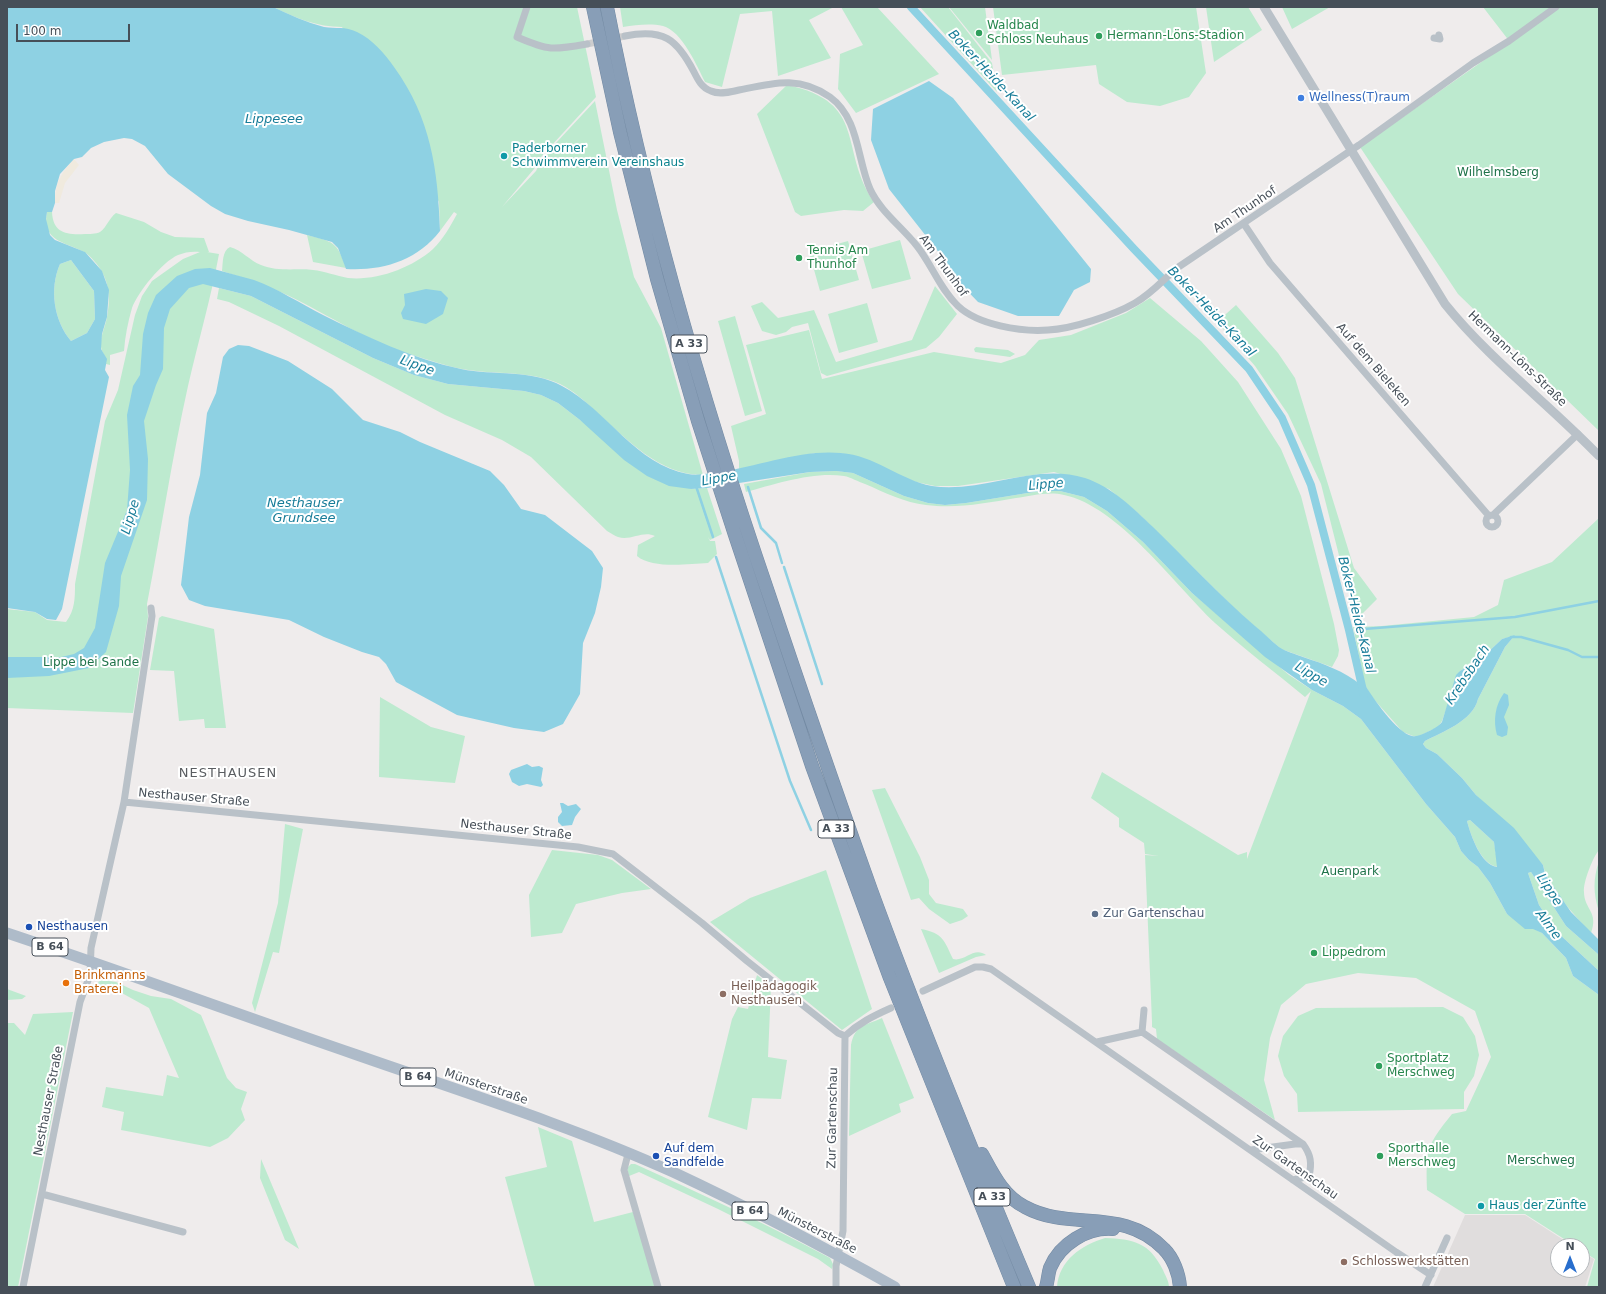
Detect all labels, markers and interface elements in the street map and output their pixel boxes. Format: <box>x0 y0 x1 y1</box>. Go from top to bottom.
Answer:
scale bar <box>18 16 132 42</box>
place label: Waldbad Schloss Neuhaus <box>987 19 1089 47</box>
text: 100 m <box>23 24 61 38</box>
water label: Boker-Heide-Kanal <box>944 27 1038 125</box>
marker: Waldbad Schloss Neuhaus <box>974 28 984 38</box>
place label: Hermann-Löns-Stadion <box>1107 29 1244 43</box>
marker: Hermann-Löns-Stadion <box>1094 31 1104 41</box>
place label: Wellness(T)raum <box>1309 91 1410 105</box>
marker: Wellness(T)raum <box>1296 93 1306 103</box>
water label: Lippesee <box>245 112 303 128</box>
place label: Paderborner Schwimmverein Vereinshaus <box>512 142 684 170</box>
marker: Paderborner Schwimmverein Vereinshaus <box>499 151 509 161</box>
park label: Wilhelmsberg <box>1457 166 1539 180</box>
street label: Am Thunhof <box>1211 184 1279 236</box>
street label: Am Thunhof <box>916 232 970 300</box>
place label: Tennis Am Thunhof <box>807 244 868 272</box>
marker: Tennis Am Thunhof <box>794 253 804 263</box>
water label: Boker-Heide-Kanal <box>1164 263 1258 361</box>
street label: Hermann-Löns-Straße <box>1465 308 1569 410</box>
street label: Auf dem Bieleken <box>1333 320 1413 410</box>
road number: A 33 <box>671 335 707 353</box>
water label: Lippe <box>398 353 436 379</box>
water label: Lippe <box>700 468 738 490</box>
water label: Lippe <box>1028 476 1064 494</box>
water label: Nesthauser Grundsee <box>267 496 341 527</box>
water label: Lippe <box>119 498 143 536</box>
water label: Boker-Heide-Kanal <box>1334 555 1378 675</box>
water label: Krebsbach <box>1442 642 1494 708</box>
park label: Lippe bei Sande <box>43 656 139 670</box>
water label: Lippe <box>1292 659 1330 691</box>
district label: NESTHAUSEN <box>179 766 277 782</box>
street label: Nesthauser Straße <box>138 786 250 810</box>
street label: Nesthauser Straße <box>460 817 572 843</box>
road number: A 33 <box>818 820 854 838</box>
park label: Auenpark <box>1321 865 1379 879</box>
water label: Lippe <box>1533 871 1565 909</box>
place label: Zur Gartenschau <box>1103 907 1204 921</box>
water label: Alme <box>1532 907 1564 943</box>
marker: Zur Gartenschau <box>1090 909 1100 919</box>
place label: Nesthausen <box>37 920 108 934</box>
marker: Nesthausen <box>24 922 34 932</box>
road number: B 64 <box>32 938 68 956</box>
place label: Lippedrom <box>1322 946 1386 960</box>
marker: Lippedrom <box>1309 948 1319 958</box>
place label: Brinkmanns Braterei <box>74 969 146 997</box>
marker: Brinkmanns Braterei <box>61 978 71 988</box>
place label: Heilpädagogik Nesthausen <box>731 980 817 1008</box>
marker: Heilpädagogik Nesthausen <box>718 989 728 999</box>
street label: Nesthauser Straße <box>31 1045 67 1157</box>
place label: Sportplatz Merschweg <box>1387 1052 1455 1080</box>
marker: Sportplatz Merschweg <box>1374 1061 1384 1071</box>
street label: Münsterstraße <box>443 1066 529 1108</box>
street label: Zur Gartenschau <box>825 1067 841 1169</box>
road number: B 64 <box>400 1068 436 1086</box>
street label: Zur Gartenschau <box>1249 1133 1341 1203</box>
place label: Auf dem Sandfelde <box>664 1142 724 1170</box>
place label: Sporthalle Merschweg <box>1388 1142 1456 1170</box>
marker: Auf dem Sandfelde <box>651 1151 661 1161</box>
marker: Sporthalle Merschweg <box>1375 1151 1385 1161</box>
park label: Merschweg <box>1507 1154 1575 1168</box>
road number: A 33 <box>974 1188 1010 1206</box>
place label: Haus der Zünfte <box>1489 1199 1586 1213</box>
marker: Haus der Zünfte <box>1476 1201 1486 1211</box>
road number: B 64 <box>732 1202 768 1220</box>
street label: Münsterstraße <box>775 1205 859 1257</box>
north arrow <box>1550 1238 1590 1278</box>
text: N <box>1565 1240 1575 1253</box>
place label: Schlosswerkstätten <box>1352 1255 1469 1269</box>
marker: Schlosswerkstätten <box>1339 1257 1349 1267</box>

